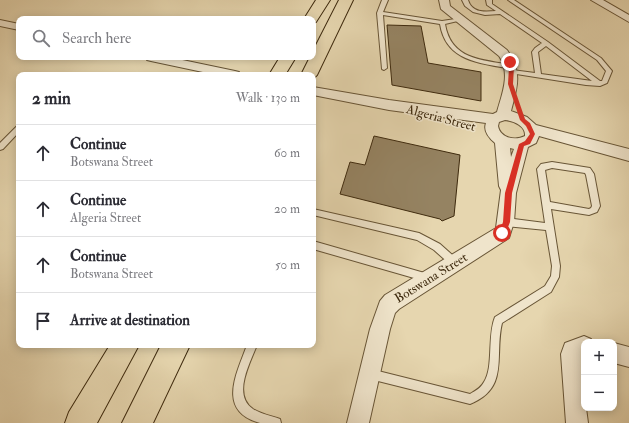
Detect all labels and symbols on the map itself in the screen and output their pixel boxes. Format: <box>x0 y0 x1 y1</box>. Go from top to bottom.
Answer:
route end <box>501 53 519 71</box>
street label: Algeria Street <box>404 101 477 135</box>
route start <box>493 224 511 242</box>
street label: Botswana Street <box>392 249 470 307</box>

